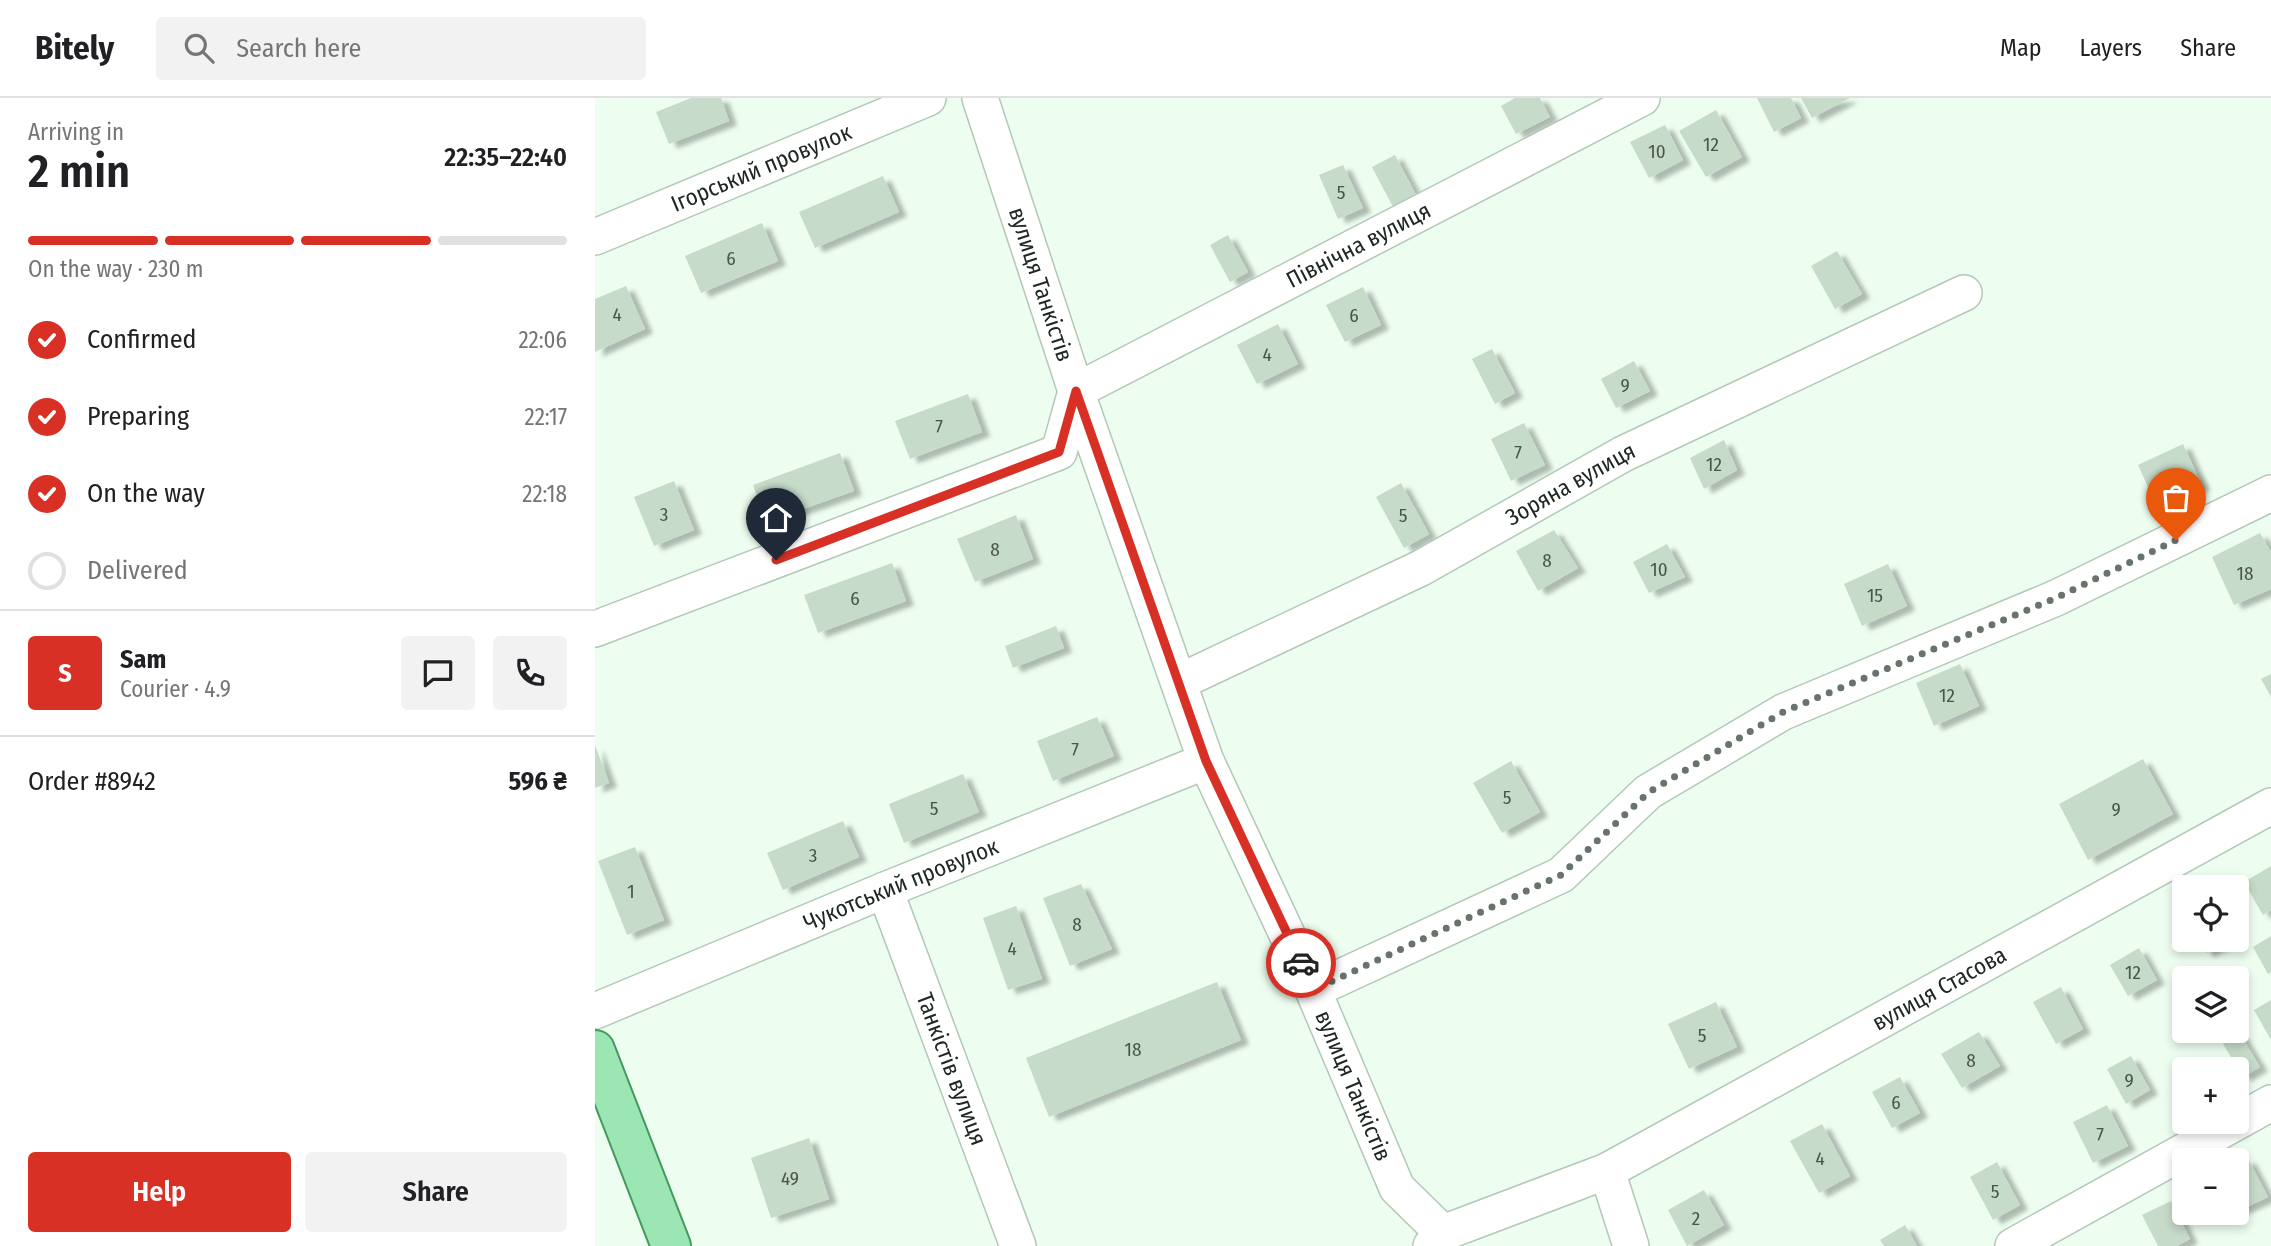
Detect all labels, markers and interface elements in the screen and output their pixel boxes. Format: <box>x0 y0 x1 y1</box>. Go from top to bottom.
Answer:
search box <box>156 17 646 80</box>
text: Bitely <box>35 28 114 68</box>
icon: search <box>180 29 218 67</box>
text: Search here <box>236 33 361 64</box>
text: Map <box>2000 34 2042 62</box>
text: Layers <box>2080 34 2142 62</box>
text: Share <box>2180 34 2236 62</box>
text: Arriving in <box>28 118 124 146</box>
street label: Ігорський провулок <box>667 118 856 218</box>
house number: 12 <box>1703 133 1719 156</box>
house number: 10 <box>1648 140 1666 163</box>
text: 22:35–22:40 <box>444 142 567 173</box>
text: 2 min <box>28 144 130 199</box>
house number: 5 <box>1337 181 1345 204</box>
street label: Північна вулиця <box>1282 196 1435 294</box>
street label: вулиця Танкістів <box>1003 204 1079 365</box>
house number: 6 <box>726 247 736 270</box>
text: On the way · 230 m <box>28 255 204 283</box>
house number: 4 <box>612 303 622 326</box>
house number: 6 <box>1349 304 1359 327</box>
icon: check <box>28 321 66 359</box>
text: Confirmed <box>87 324 197 355</box>
text: 22:06 <box>518 326 567 354</box>
house number: 4 <box>1262 343 1272 366</box>
house number: 9 <box>1620 374 1630 397</box>
icon: check <box>28 398 66 436</box>
text: Preparing <box>87 401 189 432</box>
text: 22:17 <box>524 403 567 431</box>
house number: 7 <box>935 415 943 438</box>
street label: Зоряна вулиця <box>1501 436 1640 531</box>
house number: 7 <box>1514 441 1522 464</box>
house number: 12 <box>1706 453 1722 476</box>
pin <box>2146 468 2206 540</box>
icon: check <box>28 475 66 513</box>
text: On the way <box>87 478 205 509</box>
icon: bag <box>2157 479 2195 517</box>
text: 22:18 <box>522 480 567 508</box>
pin <box>746 488 806 560</box>
icon: home <box>757 499 795 537</box>
house number: 3 <box>660 503 668 526</box>
house number: 5 <box>1399 504 1407 527</box>
house number: 8 <box>990 538 1000 561</box>
house number: 8 <box>1542 549 1552 572</box>
text: Delivered <box>87 555 188 586</box>
house number: 10 <box>1650 558 1668 581</box>
house number: 18 <box>2237 562 2253 585</box>
house number: 15 <box>1867 584 1883 607</box>
house number: 6 <box>850 587 860 610</box>
button: chat <box>401 636 475 710</box>
button: phone <box>493 636 567 710</box>
text: Sam <box>120 644 166 675</box>
text: S <box>58 658 72 689</box>
text: Courier · 4.9 <box>120 675 231 703</box>
house number: 12 <box>1939 684 1955 707</box>
house number: 7 <box>1071 738 1079 761</box>
text: Order #8942 <box>28 766 156 797</box>
text: 596 ₴ <box>508 766 567 797</box>
house number: 5 <box>1503 786 1511 809</box>
house number: 5 <box>930 797 938 820</box>
house number: 9 <box>2111 798 2121 821</box>
street label: Чукотський провулок <box>799 832 1002 936</box>
house number: 3 <box>809 844 817 867</box>
map controls <box>2172 875 2249 1225</box>
button: locate <box>2172 875 2249 952</box>
house number: 1 <box>627 880 635 903</box>
house number: 8 <box>1072 913 1082 936</box>
courier <box>1266 928 1336 998</box>
house number: 4 <box>1007 937 1017 960</box>
street label: вулиця Стасова <box>1867 940 2011 1037</box>
icon: car <box>1282 944 1320 982</box>
house number: 12 <box>2125 961 2141 984</box>
button: layers <box>2172 966 2249 1043</box>
street label: Танкістів вулиця <box>911 989 993 1149</box>
street label: вулиця Танкістів <box>1309 1006 1398 1165</box>
house number: 5 <box>1698 1024 1706 1047</box>
house number: 18 <box>1125 1038 1141 1061</box>
house number: 8 <box>1966 1049 1976 1072</box>
button: + <box>2172 1057 2249 1134</box>
house number: 9 <box>2124 1069 2134 1092</box>
house number: 6 <box>1891 1091 1901 1114</box>
house number: 7 <box>2096 1123 2104 1146</box>
house number: 4 <box>1815 1147 1825 1170</box>
button: − <box>2172 1148 2249 1225</box>
button: Help <box>28 1152 291 1232</box>
button: Share <box>305 1152 567 1232</box>
house number: 49 <box>781 1167 799 1190</box>
house number: 5 <box>1991 1180 1999 1203</box>
house number: 2 <box>1692 1207 1700 1230</box>

